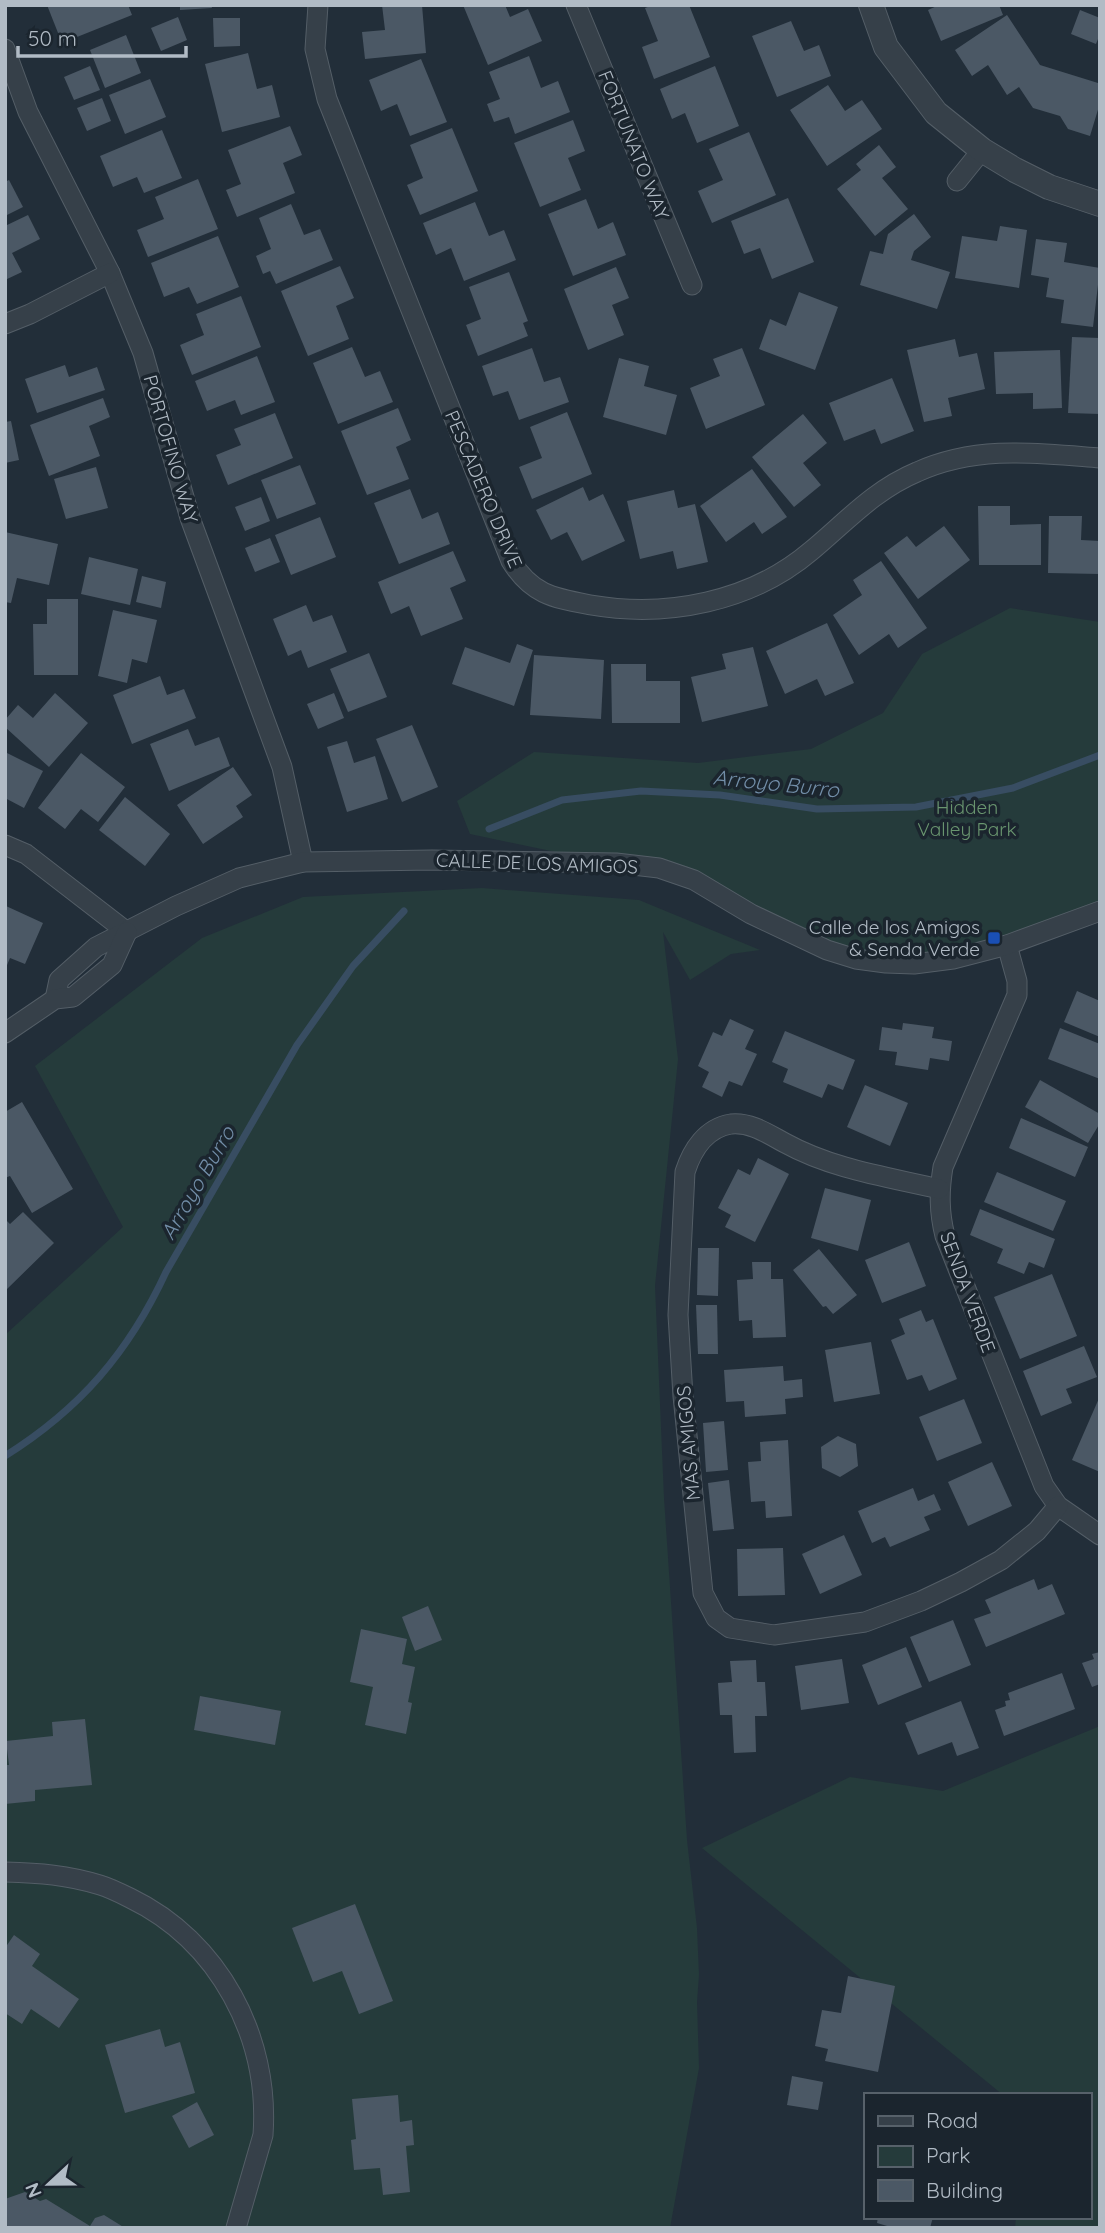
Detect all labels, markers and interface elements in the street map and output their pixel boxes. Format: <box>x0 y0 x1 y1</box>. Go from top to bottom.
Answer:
scale bar <box>18 14 186 58</box>
text: 50 m <box>28 25 77 51</box>
street label: FORTUNATO WAY <box>593 67 675 223</box>
street label: PORTOFINO WAY <box>138 372 204 526</box>
street label: PESCADERO DRIVE <box>440 407 528 571</box>
water label: Arroyo Burro <box>712 763 842 803</box>
park label: Hidden Valley Park <box>917 795 1017 841</box>
street label: CALLE DE LOS AMIGOS <box>436 847 638 879</box>
place label: Calle de los Amigos & Senda Verde <box>809 915 980 961</box>
marker: Calle de los Amigos & Senda Verde <box>986 930 1002 946</box>
water label: Arroyo Burro <box>154 1120 241 1244</box>
street label: SENDA VERDE <box>935 1228 1001 1356</box>
street label: MAS AMIGOS <box>671 1385 705 1501</box>
legend <box>864 2093 1091 2219</box>
text: Road <box>926 2107 978 2133</box>
text: Park <box>926 2142 970 2168</box>
north arrow <box>14 2149 84 2219</box>
text: Building <box>926 2177 1003 2203</box>
text: N <box>19 2179 47 2201</box>

